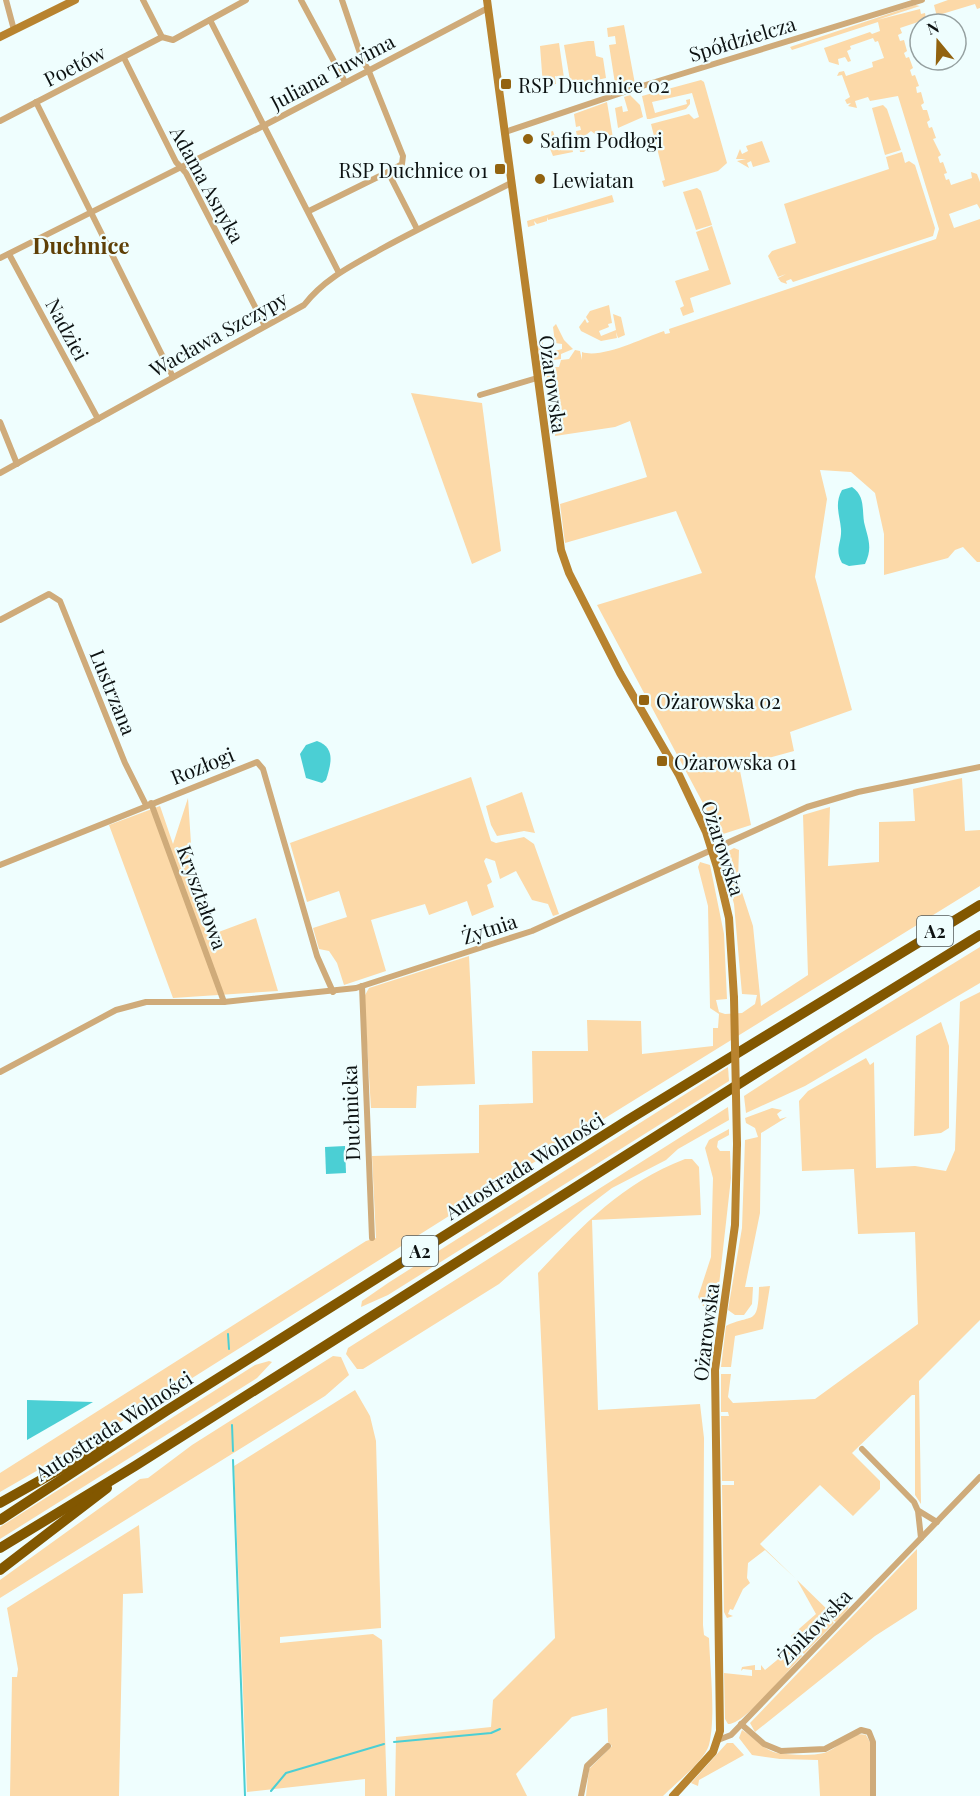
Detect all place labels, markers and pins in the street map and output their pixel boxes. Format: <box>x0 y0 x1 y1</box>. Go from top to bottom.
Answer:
place label: RSP Duchnice 02 <box>518 71 670 98</box>
marker: RSP Duchnice 02 <box>499 77 513 91</box>
place label: Safim Podłogi <box>540 126 663 153</box>
marker: Safim Podłogi <box>521 132 535 146</box>
place label: RSP Duchnice 01 <box>338 156 488 183</box>
marker: RSP Duchnice 01 <box>493 162 507 176</box>
place label: Lewiatan <box>552 166 634 193</box>
marker: Lewiatan <box>533 172 547 186</box>
place label: Ożarowska 02 <box>656 687 781 714</box>
marker: Ożarowska 02 <box>637 693 651 707</box>
place label: Ożarowska 01 <box>674 748 797 775</box>
marker: Ożarowska 01 <box>655 754 669 768</box>

